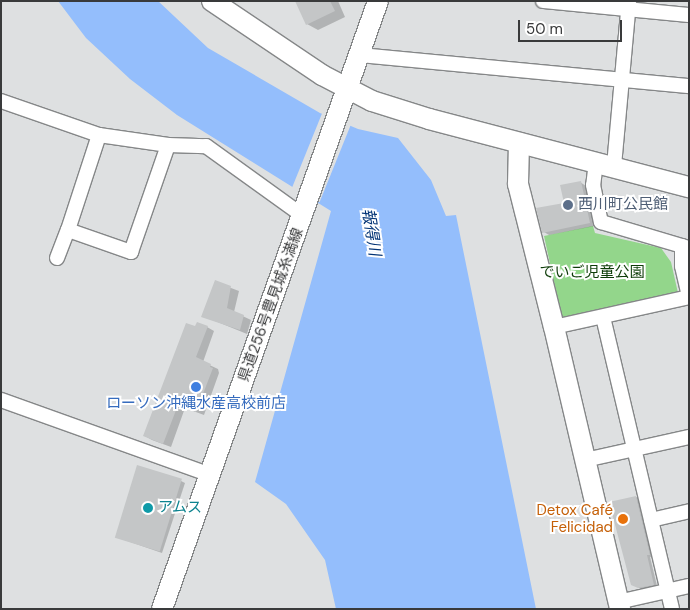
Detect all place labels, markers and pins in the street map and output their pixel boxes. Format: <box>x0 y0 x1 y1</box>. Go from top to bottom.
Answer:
place label: 西川町公民館 <box>578 196 668 214</box>
marker: 西川町公民館 <box>562 199 574 211</box>
marker: ローソン沖縄水産高校前店 <box>190 381 202 393</box>
place label: ローソン沖縄水産高校前店 <box>106 395 286 413</box>
place label: アムス <box>158 499 203 517</box>
place label: Detox Café Felicidad <box>537 501 613 536</box>
marker: アムス <box>142 502 154 514</box>
marker: Detox Café Felicidad <box>617 513 629 525</box>

